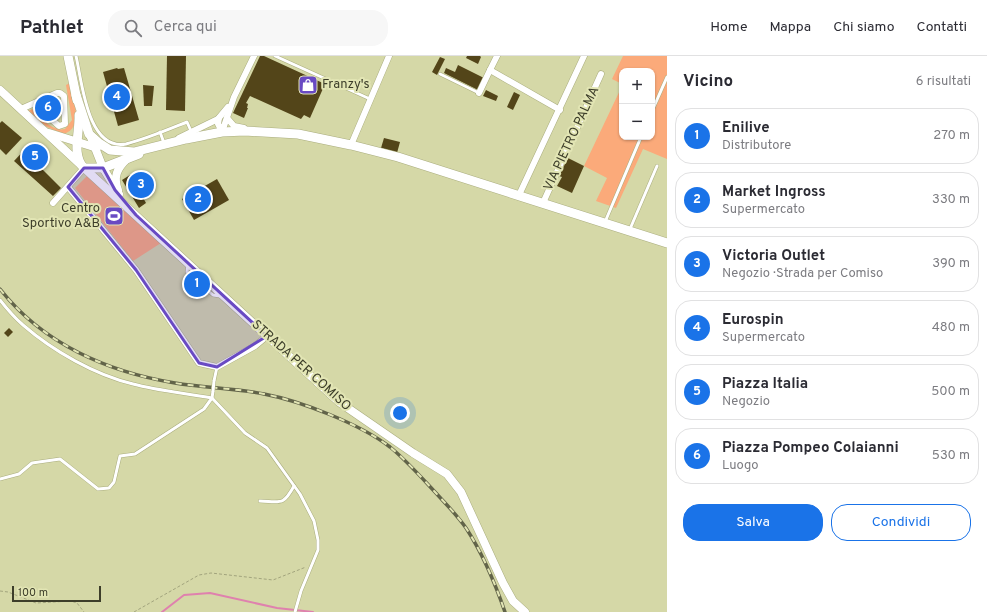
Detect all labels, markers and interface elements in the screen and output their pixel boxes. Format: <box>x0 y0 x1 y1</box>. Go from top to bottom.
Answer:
search box <box>108 10 388 46</box>
text: Pathlet <box>20 16 84 40</box>
icon: search <box>122 17 144 39</box>
text: Cerca qui <box>154 18 217 37</box>
text: Home <box>710 19 747 36</box>
text: Mappa <box>769 19 811 36</box>
text: Chi siamo <box>833 19 895 36</box>
text: Contatti <box>917 19 967 36</box>
map controls <box>619 68 655 140</box>
button: + <box>619 68 655 104</box>
text: Vicino <box>683 71 733 93</box>
shop icon: Franzy's <box>297 74 319 96</box>
text: 6 risultati <box>916 74 971 90</box>
place label: Franzy's <box>322 77 370 93</box>
pin: 4 <box>104 82 130 112</box>
street label: VIA PIETRO PALMA <box>541 84 603 194</box>
pin: 6 <box>35 93 61 123</box>
button: − <box>619 104 655 140</box>
text: Enilive <box>722 119 770 138</box>
text: 1 <box>694 128 700 144</box>
text: 270 m <box>933 128 970 144</box>
text: Distributore <box>722 138 791 154</box>
pin: 5 <box>22 142 48 172</box>
pin: 3 <box>128 170 154 200</box>
text: Market Ingross <box>722 183 826 202</box>
pin: 2 <box>185 184 211 214</box>
text: 2 <box>693 192 701 208</box>
text: 330 m <box>932 192 970 208</box>
place label: Centro Sportivo A&B <box>22 201 100 232</box>
text: Supermercato <box>722 202 805 218</box>
sports icon: Centro Sportivo A&B <box>103 205 125 227</box>
text: Victoria Outlet <box>722 247 825 266</box>
text: 3 <box>693 256 701 272</box>
text: 390 m <box>932 256 970 272</box>
text: Negozio · Strada per Comiso <box>722 266 883 282</box>
pin: 1 <box>184 269 210 299</box>
text: Eurospin <box>722 311 784 330</box>
street label: STRADA PER COMISO <box>248 317 354 415</box>
text: 4 <box>693 320 701 336</box>
text: 480 m <box>932 320 970 336</box>
text: Supermercato <box>722 330 805 346</box>
text: Piazza Italia <box>722 375 808 394</box>
text: 5 <box>693 384 701 400</box>
text: 500 m <box>931 384 970 400</box>
text: Negozio <box>722 394 770 410</box>
your location <box>390 403 410 423</box>
text: Piazza Pompeo Colaianni <box>722 439 899 458</box>
text: 6 <box>693 448 701 464</box>
text: 530 m <box>932 448 970 464</box>
text: Luogo <box>722 458 759 474</box>
button: Salva <box>683 504 823 541</box>
button: Condividi <box>831 504 971 541</box>
scale bar <box>12 584 101 603</box>
text: 100 m <box>18 586 48 600</box>

